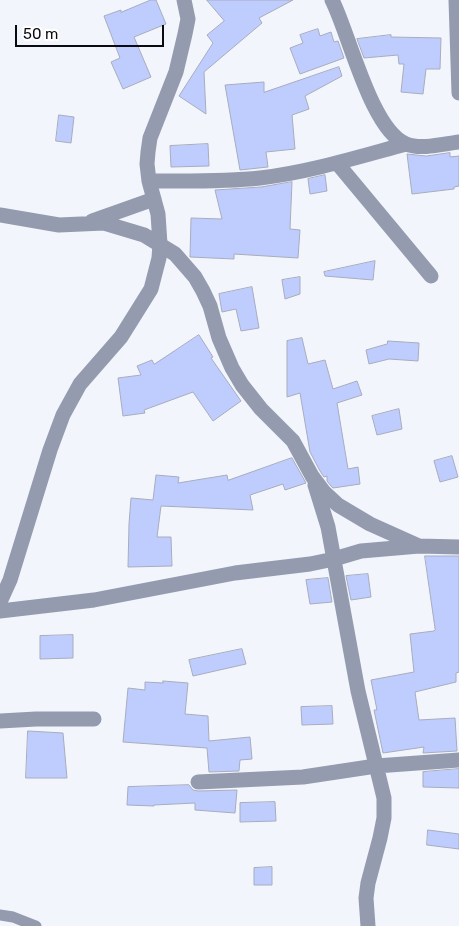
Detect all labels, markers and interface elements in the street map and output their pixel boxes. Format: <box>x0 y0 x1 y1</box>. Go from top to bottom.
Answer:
scale bar <box>18 15 166 47</box>
text: 50 m <box>23 25 58 43</box>

